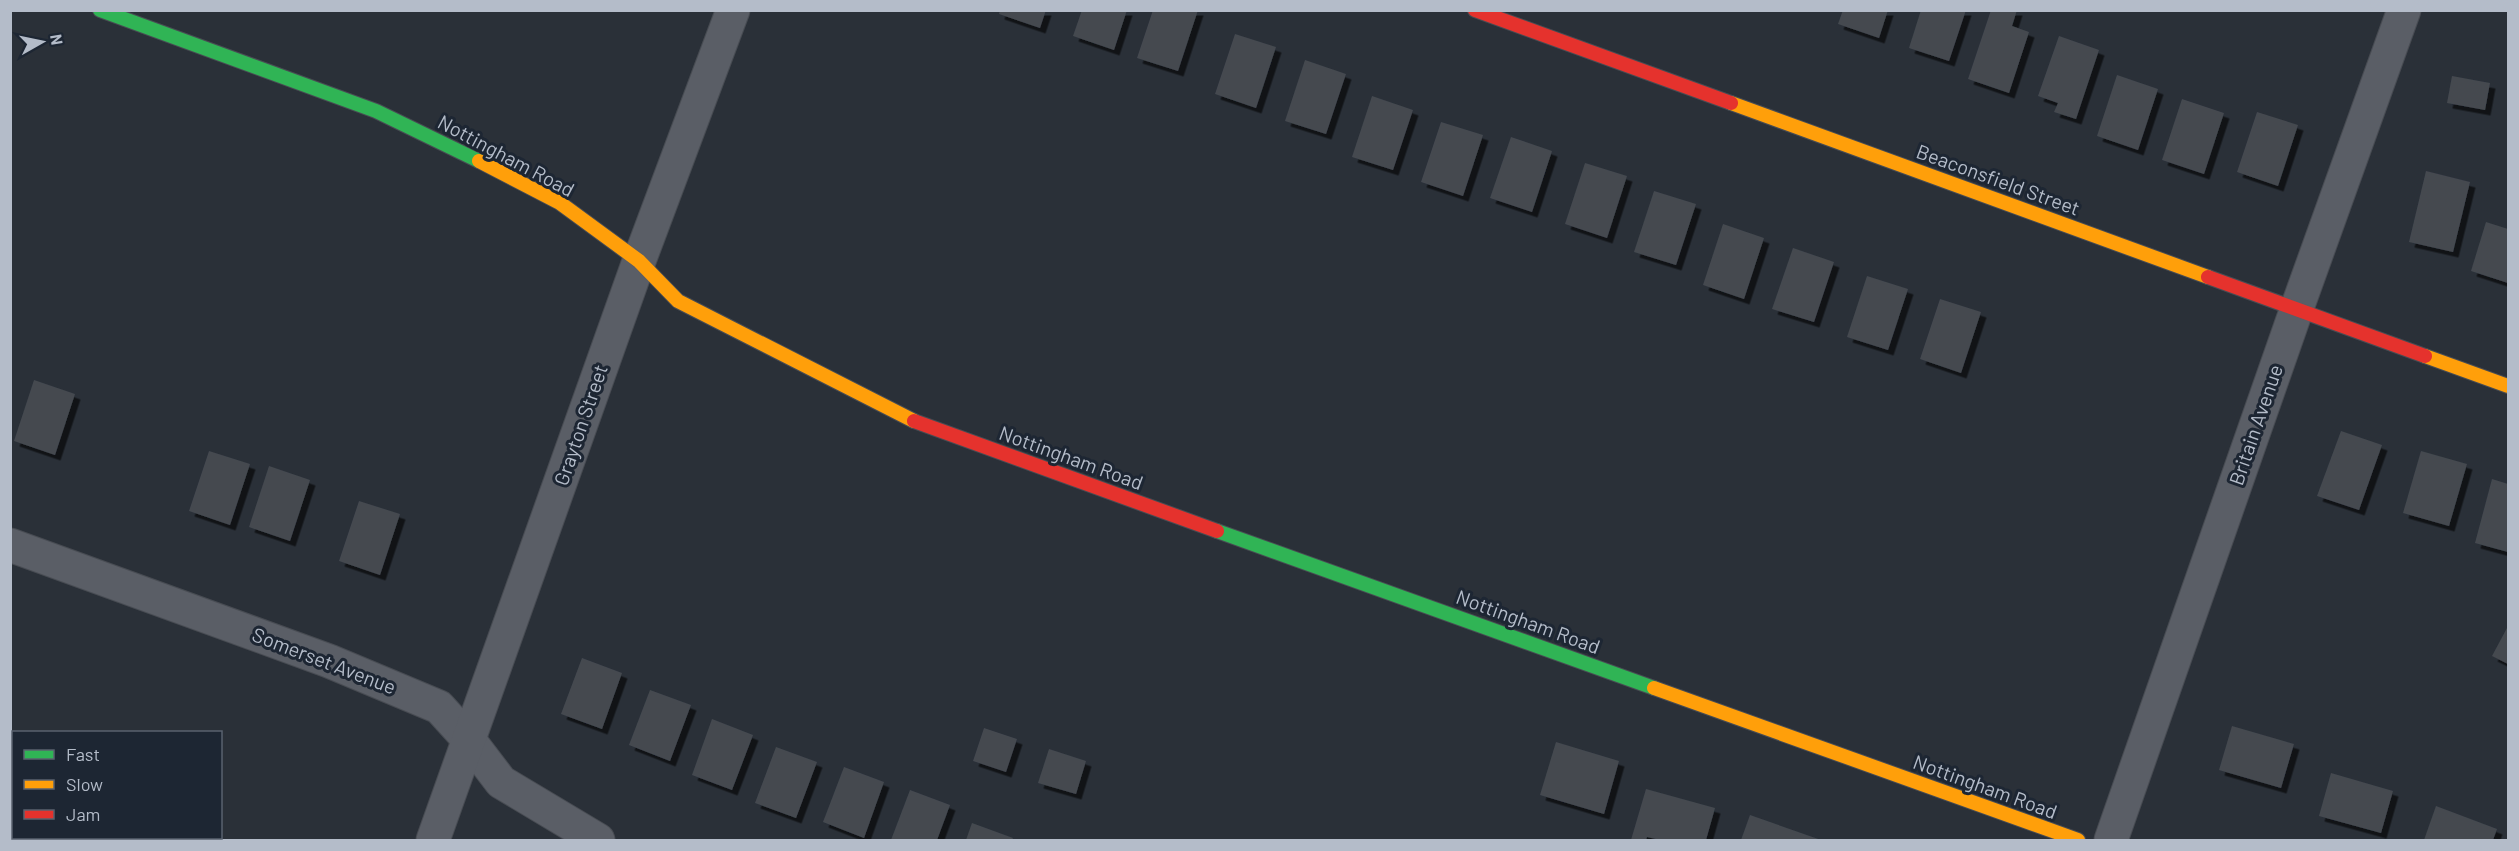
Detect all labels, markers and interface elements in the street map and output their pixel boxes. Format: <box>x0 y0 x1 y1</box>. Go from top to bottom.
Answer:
north arrow <box>12 12 72 72</box>
text: N <box>47 33 68 46</box>
street label: Nottingham Road <box>434 109 579 201</box>
street label: Beaconsfield Street <box>1913 138 2083 220</box>
street label: Grayton Street <box>548 361 612 488</box>
street label: Britain Avenue <box>2223 361 2287 488</box>
street label: Nottingham Road <box>996 420 1146 494</box>
street label: Nottingham Road <box>1453 584 1603 658</box>
street label: Somerset Avenue <box>249 622 400 698</box>
legend <box>12 731 222 839</box>
text: Fast <box>66 743 100 765</box>
street label: Nottingham Road <box>1910 749 2060 823</box>
text: Slow <box>66 773 103 795</box>
text: Jam <box>66 803 100 825</box>

